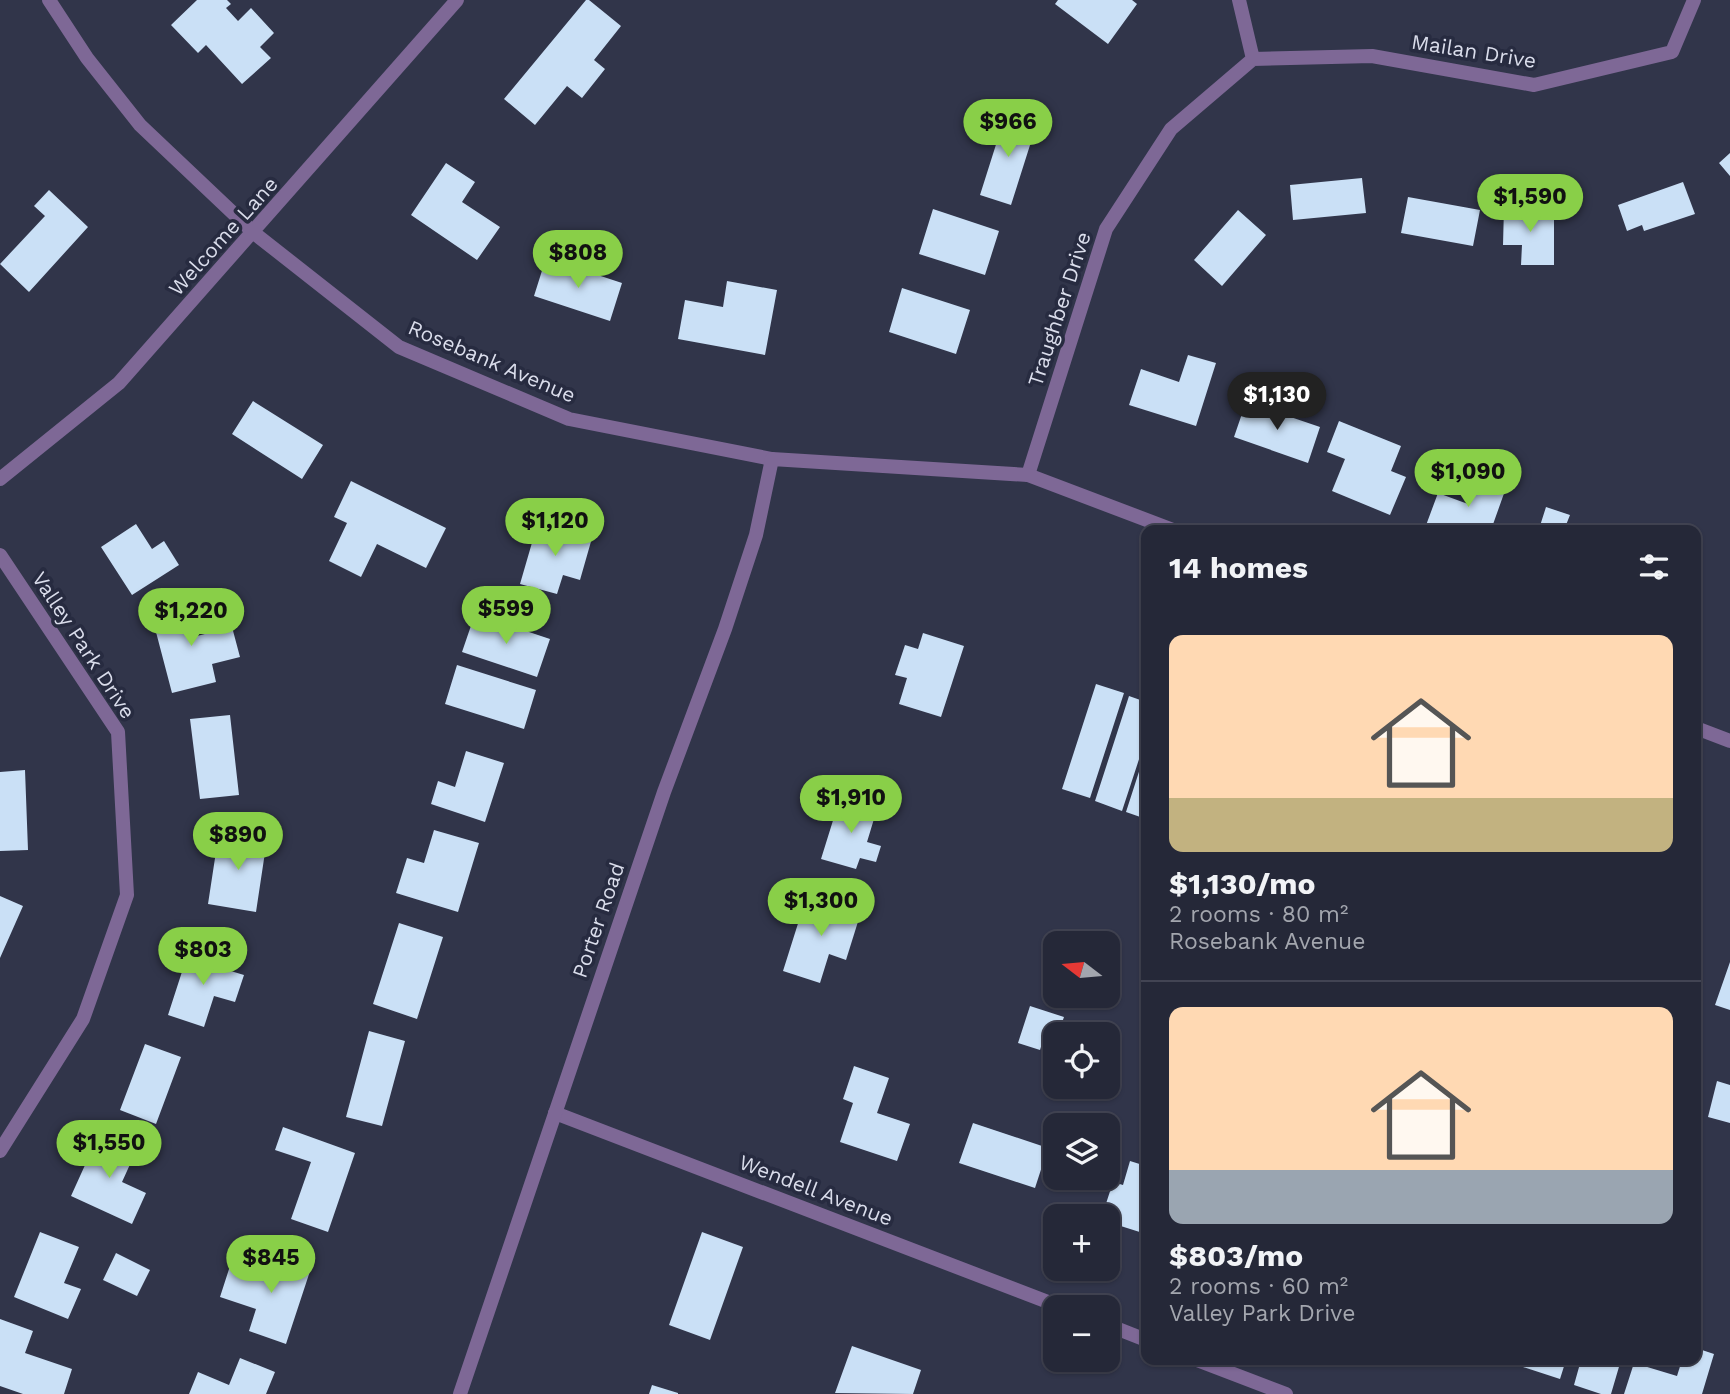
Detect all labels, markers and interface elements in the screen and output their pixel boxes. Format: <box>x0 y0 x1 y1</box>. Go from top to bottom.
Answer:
street label: Mailan Drive <box>1410 29 1538 73</box>
pin: $966 <box>967 100 1049 159</box>
text: $966 <box>979 108 1037 135</box>
street label: Welcome Lane <box>163 171 283 301</box>
pin: $1,590 <box>1473 174 1587 234</box>
text: $1,590 <box>1493 183 1567 210</box>
street label: Traughber Drive <box>1022 228 1096 390</box>
pin: $808 <box>537 230 619 290</box>
text: $808 <box>549 239 607 266</box>
street label: Rosebank Avenue <box>405 314 579 408</box>
pin: $1,130 <box>1220 372 1334 432</box>
text: $1,130 <box>1243 381 1311 408</box>
pin: $1,090 <box>1411 449 1525 509</box>
text: $1,090 <box>1431 458 1505 485</box>
pin: $1,120 <box>498 498 612 558</box>
text: $1,120 <box>521 507 589 534</box>
icon: filters <box>1635 548 1673 586</box>
text: 14 homes <box>1169 550 1308 585</box>
street label: Valley Park Drive <box>27 567 141 723</box>
pin: $599 <box>465 586 547 646</box>
pin: $1,220 <box>134 588 248 648</box>
text: $599 <box>478 595 534 622</box>
text: $1,220 <box>154 597 228 624</box>
icon: home <box>1358 680 1484 806</box>
pin: $1,910 <box>794 776 908 835</box>
text: $1,910 <box>816 784 886 811</box>
pin: $890 <box>197 812 279 872</box>
text: $890 <box>209 821 267 848</box>
street label: Porter Road <box>567 859 629 981</box>
text: $1,130/mo <box>1169 866 1315 901</box>
pin: $1,300 <box>764 878 878 938</box>
text: $1,300 <box>784 887 858 914</box>
text: 2 rooms · 80 m² <box>1169 901 1348 928</box>
pin: $803 <box>162 928 244 987</box>
text: Rosebank Avenue <box>1169 928 1366 955</box>
north arrow <box>1043 931 1120 1008</box>
map controls <box>1043 931 1120 1372</box>
text: $803 <box>174 936 232 963</box>
button: locate <box>1043 1022 1120 1099</box>
icon: home <box>1358 1052 1484 1178</box>
button: layers <box>1043 1113 1120 1190</box>
pin: $1,550 <box>52 1120 166 1180</box>
text: $1,550 <box>73 1129 145 1156</box>
street label: Wendell Avenue <box>736 1149 896 1231</box>
button: + <box>1043 1204 1120 1281</box>
pin: $845 <box>230 1236 312 1295</box>
text: $803/mo <box>1169 1238 1303 1273</box>
text: $845 <box>242 1244 300 1271</box>
text: 2 rooms · 60 m² <box>1169 1273 1348 1300</box>
button: − <box>1043 1295 1120 1372</box>
text: Valley Park Drive <box>1169 1300 1355 1327</box>

